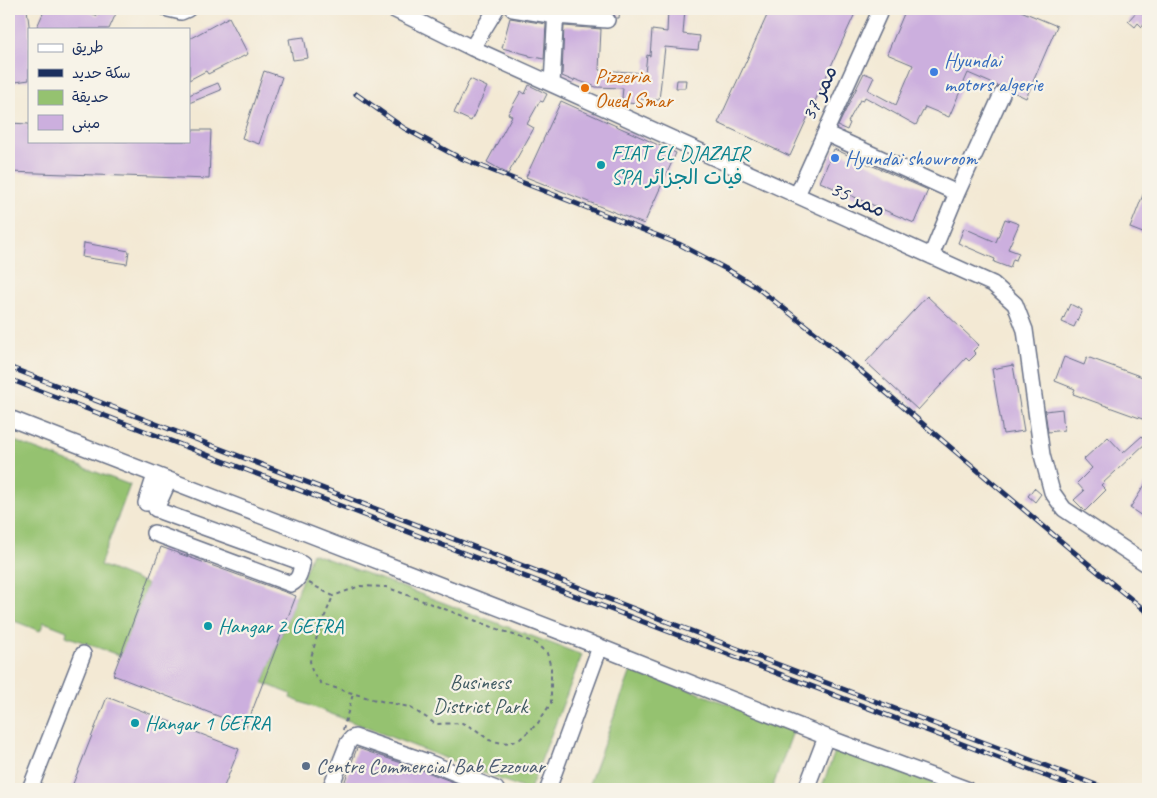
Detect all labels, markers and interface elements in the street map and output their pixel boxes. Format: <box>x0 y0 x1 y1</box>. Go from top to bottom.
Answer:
legend <box>28 28 190 142</box>
text: طريق <box>72 38 104 57</box>
place label: Hyundai motors algerie <box>944 47 1044 97</box>
street label: ممر 37 <box>795 61 843 125</box>
place label: Pizzeria Oued Smar <box>595 63 674 113</box>
text: سكة حديد <box>72 64 131 83</box>
marker: Hyundai motors algerie <box>928 66 940 78</box>
marker: Pizzeria Oued Smar <box>579 82 591 94</box>
text: حديقة <box>72 88 109 107</box>
text: مبنى <box>72 114 100 133</box>
place label: FIAT EL DJAZAIR SPA فيات الجزائر <box>611 140 752 190</box>
place label: Hyundai showroom <box>845 145 978 171</box>
marker: Hyundai showroom <box>829 152 841 164</box>
marker: FIAT EL DJAZAIR SPA فيات الجزائر <box>595 159 607 171</box>
street label: ممر 35 <box>826 175 890 223</box>
place label: Hangar 2 GEFRA <box>218 613 344 639</box>
marker: Hangar 2 GEFRA <box>202 620 214 632</box>
park label: Business District Park <box>433 669 529 719</box>
place label: Hangar 1 GEFRA <box>145 710 271 736</box>
marker: Hangar 1 GEFRA <box>129 717 141 729</box>
place label: Centre Commercial Bab Ezzouar <box>316 753 546 779</box>
marker: Centre Commercial Bab Ezzouar <box>300 760 312 772</box>

